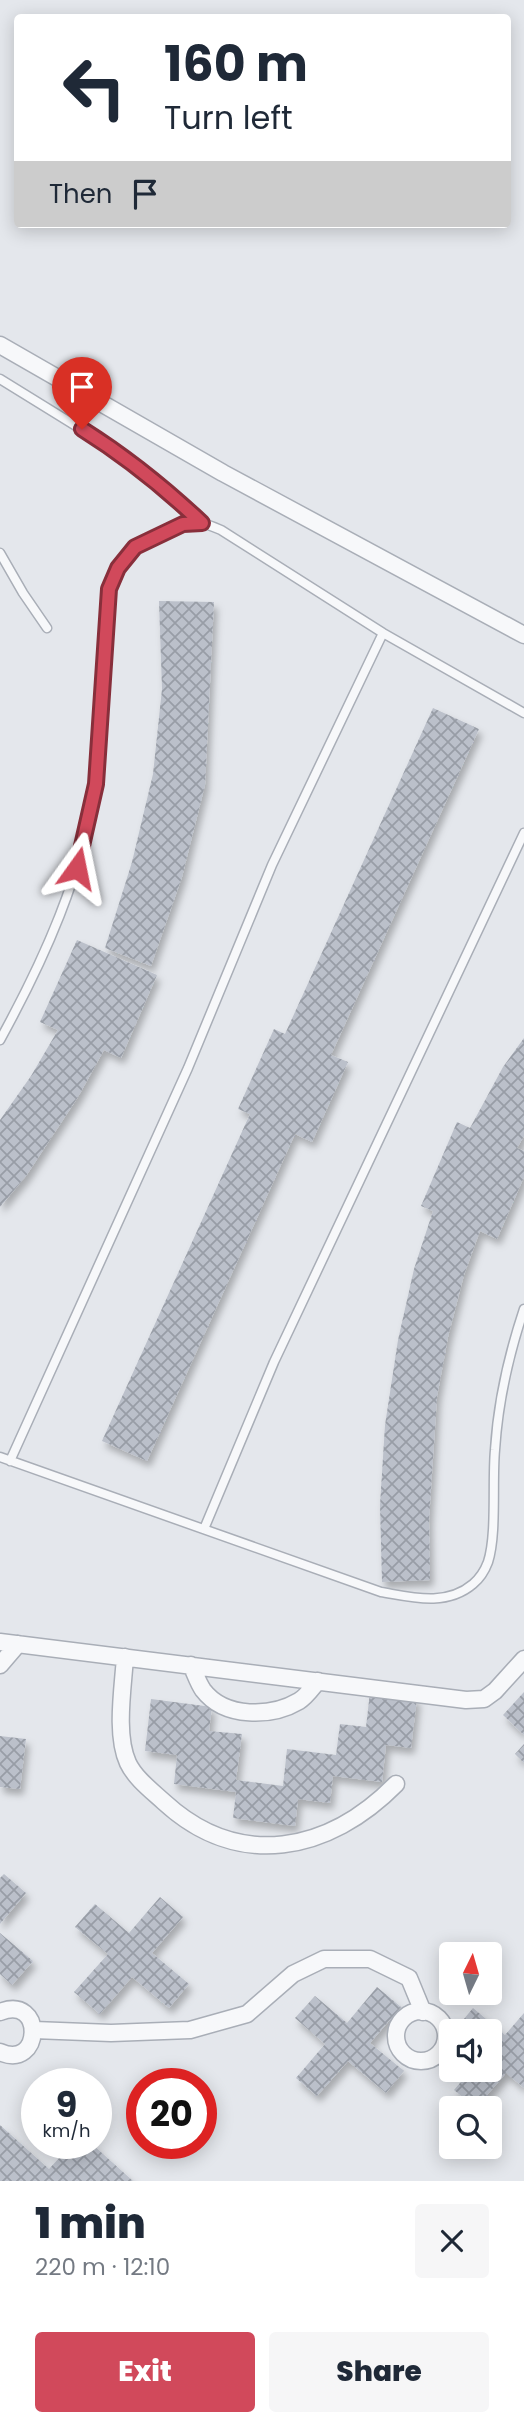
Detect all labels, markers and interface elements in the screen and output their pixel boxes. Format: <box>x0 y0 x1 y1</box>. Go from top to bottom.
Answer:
text: 160 m <box>164 30 308 98</box>
icon: left <box>49 42 140 133</box>
text: Turn left <box>164 95 293 140</box>
icon: arrive <box>126 175 164 213</box>
text: Then <box>49 176 112 212</box>
pin <box>52 357 112 429</box>
icon: arrive <box>63 368 101 406</box>
position arrow <box>40 831 114 905</box>
north arrow <box>439 1942 502 2006</box>
map controls <box>439 1942 502 2159</box>
button: sound <box>439 2019 502 2082</box>
speed limit sign: 20 <box>126 2068 217 2159</box>
text: 9 <box>56 2080 77 2129</box>
button: search <box>439 2096 502 2159</box>
text: km/h <box>43 2118 90 2143</box>
text: 1 min <box>35 2194 146 2253</box>
button: close <box>415 2204 489 2278</box>
text: 220 m · 12:10 <box>35 2251 170 2283</box>
button: Exit <box>35 2332 255 2412</box>
button: Share <box>269 2332 489 2412</box>

